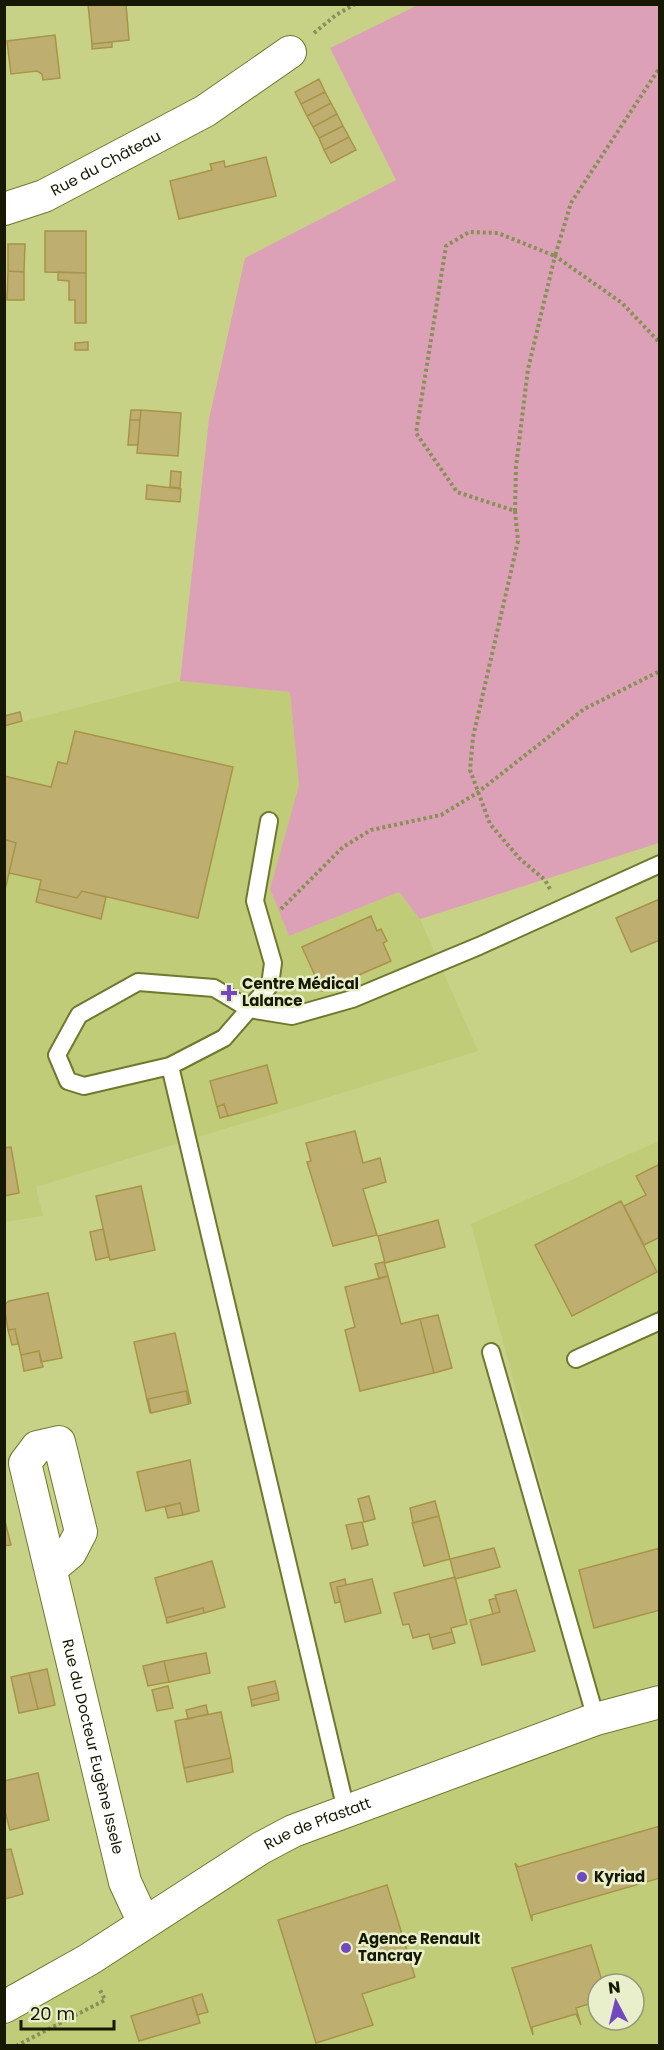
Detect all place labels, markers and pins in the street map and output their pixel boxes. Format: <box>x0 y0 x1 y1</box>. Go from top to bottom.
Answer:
place label: Centre Médical Lalance <box>242 973 359 1011</box>
marker: Centre Médical Lalance <box>220 984 238 1002</box>
place label: Kyriad <box>594 1866 645 1887</box>
marker: Kyriad <box>575 1870 589 1884</box>
place label: Agence Renault Tancray <box>358 1928 480 1966</box>
marker: Agence Renault Tancray <box>339 1941 353 1955</box>

